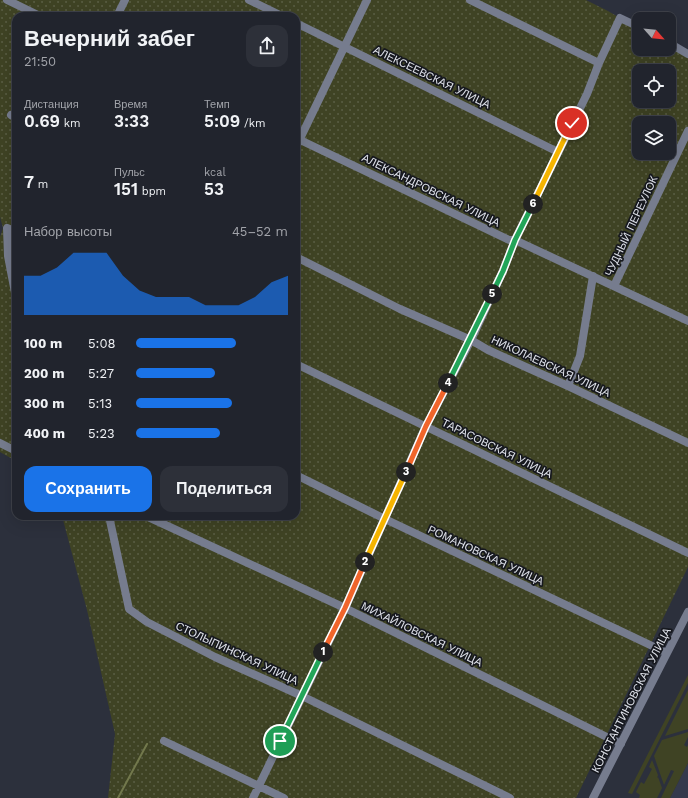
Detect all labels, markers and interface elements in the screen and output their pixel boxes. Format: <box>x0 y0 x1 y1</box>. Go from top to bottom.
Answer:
north arrow <box>632 12 676 56</box>
map controls <box>632 12 676 160</box>
button: share <box>246 25 288 67</box>
text: Вечерний забег <box>24 26 195 51</box>
street label: АЛЕКСЕЕВСКАЯ УЛИЦА <box>371 43 493 112</box>
text: 21:50 <box>24 54 56 69</box>
button: locate <box>632 64 676 108</box>
text: Дистанция <box>24 98 79 111</box>
text: Время <box>114 98 147 111</box>
text: Темп <box>204 98 230 111</box>
pin <box>555 106 589 140</box>
text: 0.69 <box>24 111 60 131</box>
text: 3:33 <box>114 111 149 131</box>
text: 5:09 <box>204 111 240 131</box>
icon: check <box>561 112 583 134</box>
button: layers <box>632 116 676 160</box>
text: km <box>60 117 81 130</box>
text: /km <box>240 117 266 130</box>
street label: АЛЕКСАНДРОВСКАЯ УЛИЦА <box>360 151 503 230</box>
text: Пульс <box>114 166 145 179</box>
text: kcal <box>204 166 226 179</box>
text: 7 <box>24 172 34 192</box>
street label: ЧУДНЫЙ ПЕРЕУЛОК <box>602 173 661 279</box>
text: m <box>34 178 48 191</box>
text: 151 <box>114 179 138 199</box>
text: 53 <box>204 179 224 199</box>
text: bpm <box>138 185 166 198</box>
pin: 6 <box>523 194 543 214</box>
text: 6 <box>530 197 536 210</box>
text: Набор высоты <box>24 224 112 239</box>
text: 45–52 m <box>232 224 288 239</box>
pin: 5 <box>482 284 502 304</box>
text: 5 <box>489 287 495 300</box>
street label: НИКОЛАЕВСКАЯ УЛИЦА <box>489 333 613 400</box>
text: 100 m <box>24 336 62 351</box>
text: 5:08 <box>88 336 116 351</box>
text: 200 m <box>24 366 64 381</box>
text: 5:27 <box>88 366 114 381</box>
pin: 4 <box>438 373 458 393</box>
text: 4 <box>444 376 452 389</box>
text: 300 m <box>24 396 64 411</box>
text: 5:13 <box>88 396 112 411</box>
street label: ТАРАСОВСКАЯ УЛИЦА <box>439 416 555 481</box>
text: 400 m <box>24 426 65 441</box>
text: 5:23 <box>88 426 115 441</box>
pin: 3 <box>396 462 416 482</box>
text: 3 <box>403 465 409 478</box>
button: Сохранить <box>24 466 152 512</box>
button: Поделиться <box>160 466 288 512</box>
street label: РОМАНОВСКАЯ УЛИЦА <box>426 523 546 588</box>
pin: 2 <box>355 552 375 572</box>
text: 2 <box>362 555 368 568</box>
street label: МИХАЙЛОВСКАЯ УЛИЦА <box>359 599 485 670</box>
street label: СТОЛЫПИНСКАЯ УЛИЦА <box>174 619 301 688</box>
street label: КОНСТАНТИНОВСКАЯ УЛИЦА <box>589 625 674 775</box>
pin: 1 <box>313 642 333 662</box>
text: 1 <box>321 645 325 658</box>
pin <box>263 724 297 758</box>
icon: arrive <box>269 730 291 752</box>

